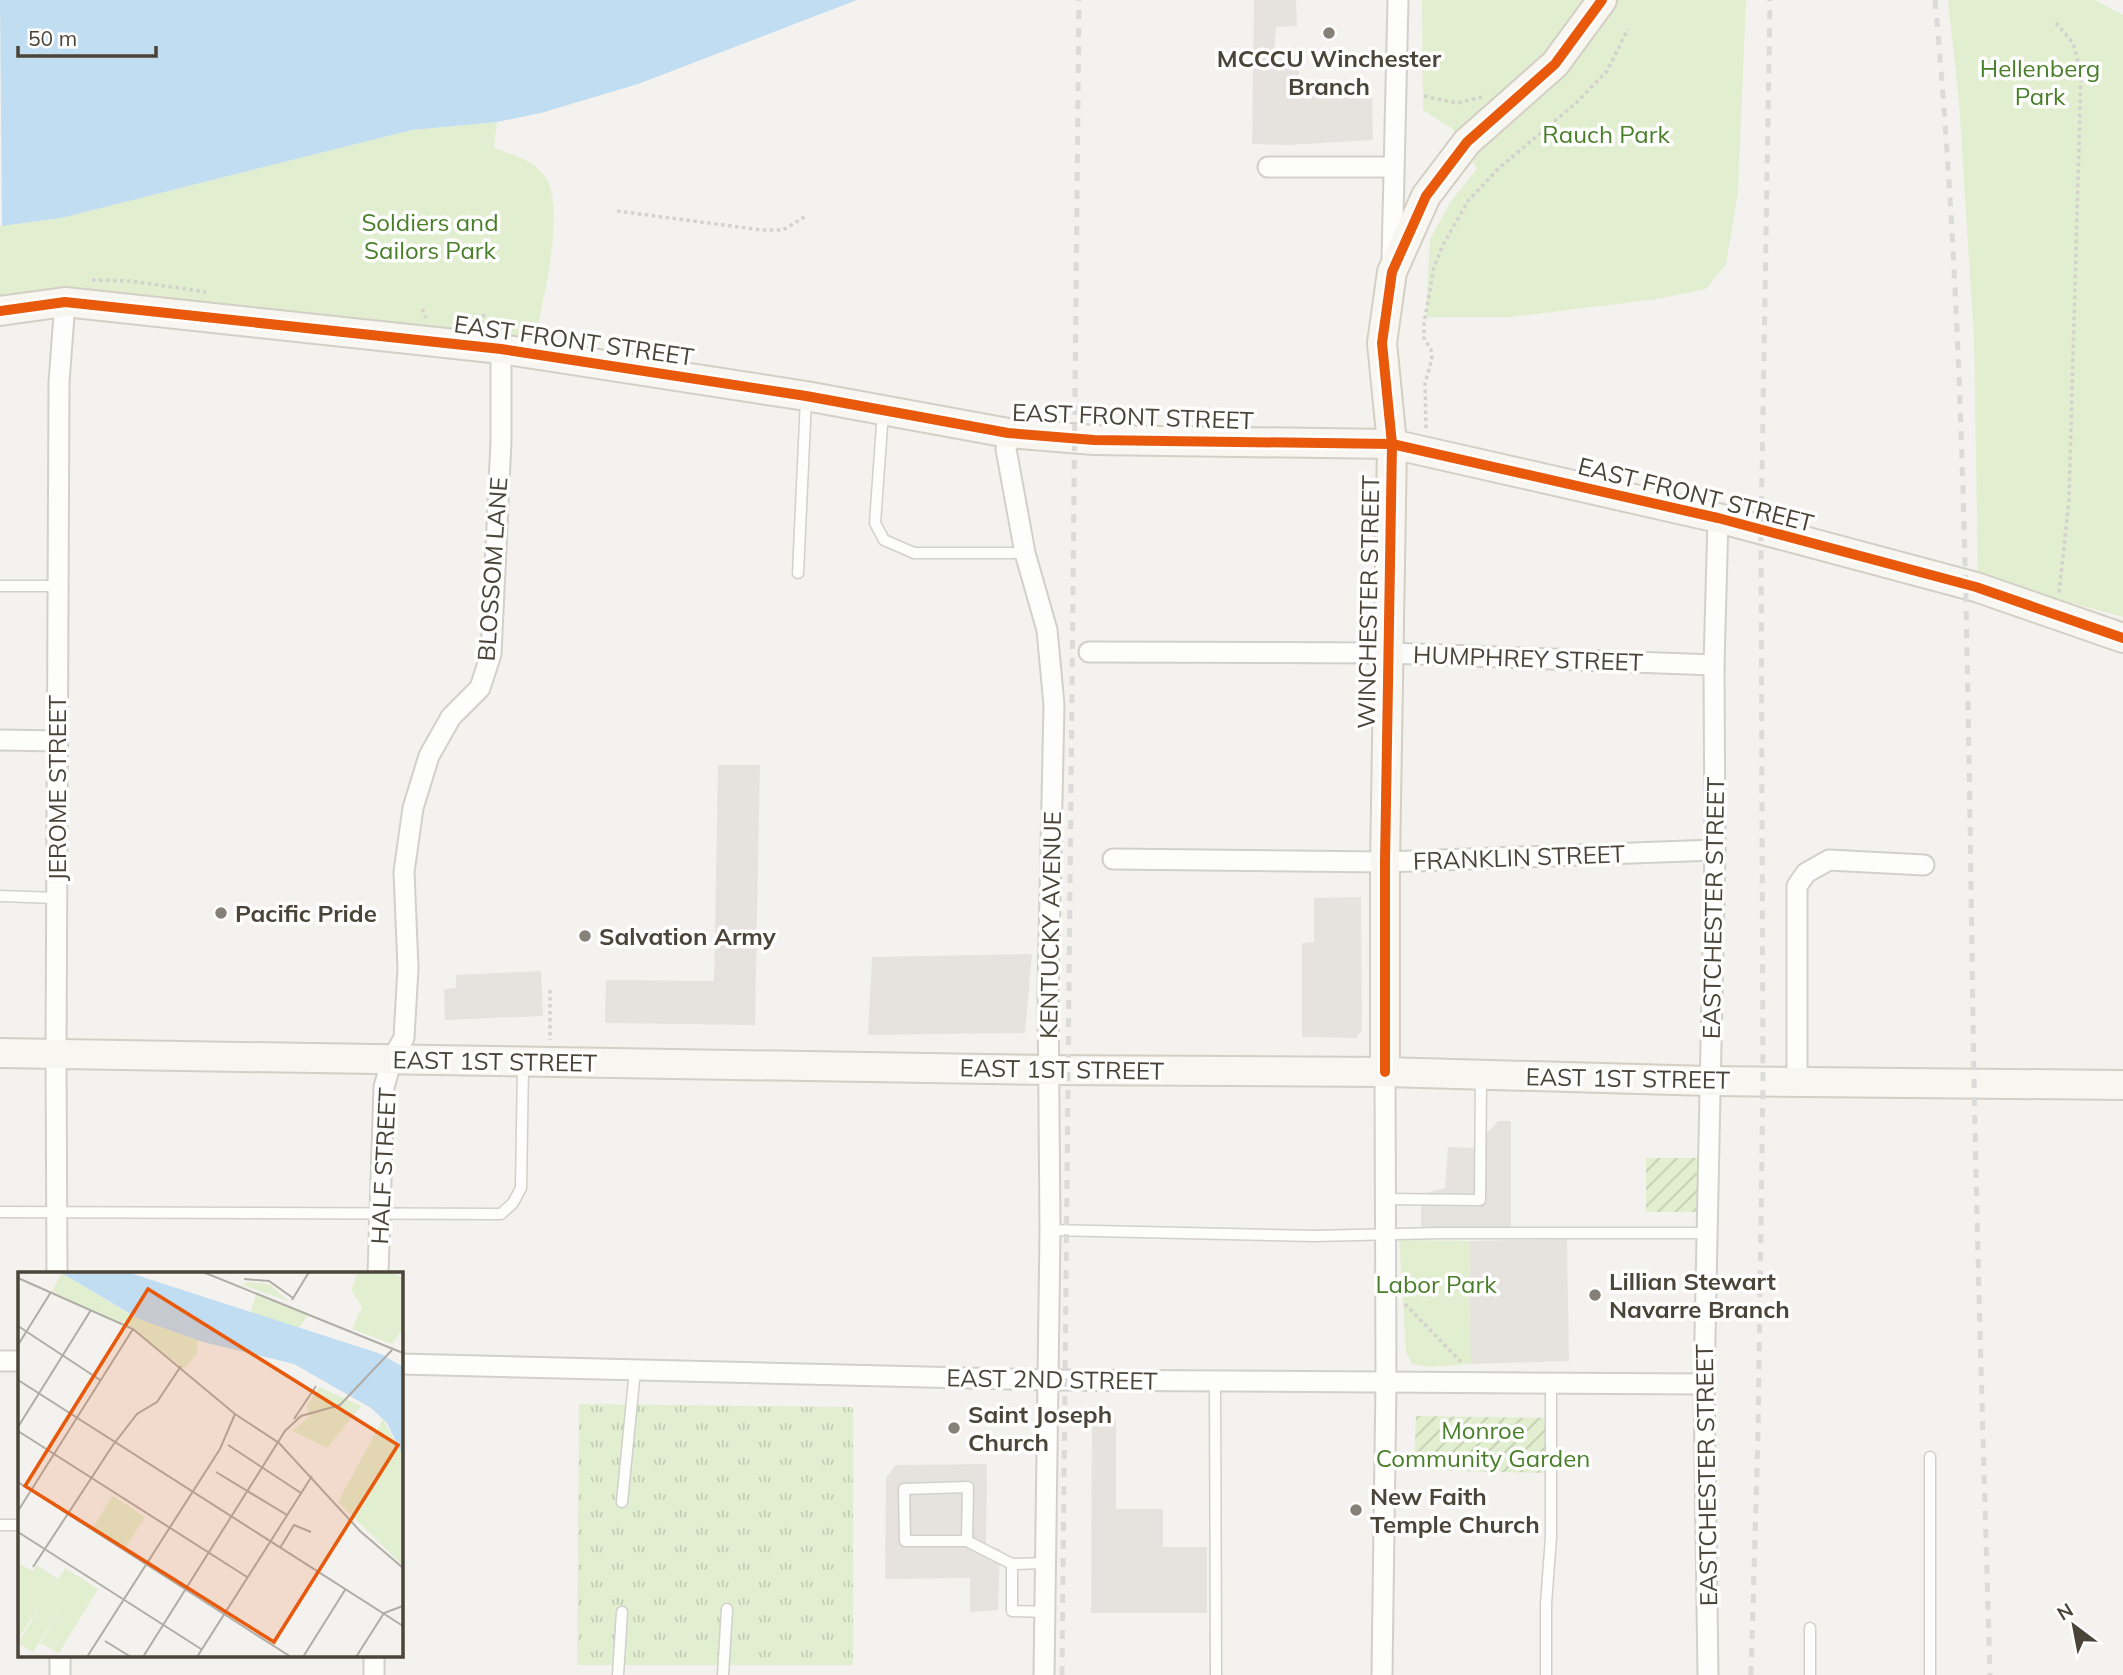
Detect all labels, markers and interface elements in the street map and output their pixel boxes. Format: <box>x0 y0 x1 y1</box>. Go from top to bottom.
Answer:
scale bar <box>18 14 156 58</box>
text: 50 m <box>28 25 77 51</box>
marker: MCCCU Winchester Branch <box>1321 25 1337 41</box>
place label: MCCCU Winchester Branch <box>1217 43 1442 101</box>
park label: Hellenberg Park <box>1980 53 2100 111</box>
park label: Rauch Park <box>1542 119 1670 149</box>
park label: Soldiers and Sailors Park <box>361 207 499 265</box>
street label: EAST FRONT STREET <box>452 308 696 372</box>
street label: EAST FRONT STREET <box>1012 397 1255 435</box>
street label: EAST FRONT STREET <box>1575 450 1817 538</box>
street label: WINCHESTER STREET <box>1351 474 1385 729</box>
street label: BLOSSOM LANE <box>471 476 513 662</box>
street label: HUMPHREY STREET <box>1413 639 1644 677</box>
street label: JEROME STREET <box>42 694 72 881</box>
street label: EASTCHESTER STREET <box>1696 776 1730 1039</box>
street label: KENTUCKY AVENUE <box>1033 811 1067 1039</box>
street label: FRANKLIN STREET <box>1412 838 1626 876</box>
place label: Pacific Pride <box>235 898 377 928</box>
marker: Pacific Pride <box>213 905 229 921</box>
place label: Salvation Army <box>599 921 777 951</box>
marker: Salvation Army <box>577 928 593 944</box>
street label: EAST 1ST STREET <box>393 1044 598 1078</box>
street label: EAST 1ST STREET <box>960 1052 1165 1086</box>
street label: EAST 1ST STREET <box>1526 1061 1731 1095</box>
street label: HALF STREET <box>364 1086 402 1245</box>
place label: Lillian Stewart Navarre Branch <box>1609 1266 1790 1324</box>
park label: Labor Park <box>1375 1269 1497 1299</box>
inset map <box>18 1272 402 1658</box>
marker: Lillian Stewart Navarre Branch <box>1587 1287 1603 1303</box>
street label: EASTCHESTER STREET <box>1689 1343 1723 1606</box>
street label: EAST 2ND STREET <box>946 1362 1158 1396</box>
place label: Saint Joseph Church <box>968 1399 1112 1457</box>
park label: Monroe Community Garden <box>1376 1415 1590 1473</box>
marker: Saint Joseph Church <box>946 1420 962 1436</box>
place label: New Faith Temple Church <box>1370 1481 1540 1539</box>
marker: New Faith Temple Church <box>1348 1502 1364 1518</box>
north arrow <box>2039 1591 2109 1661</box>
text: N <box>2053 1598 2077 1626</box>

